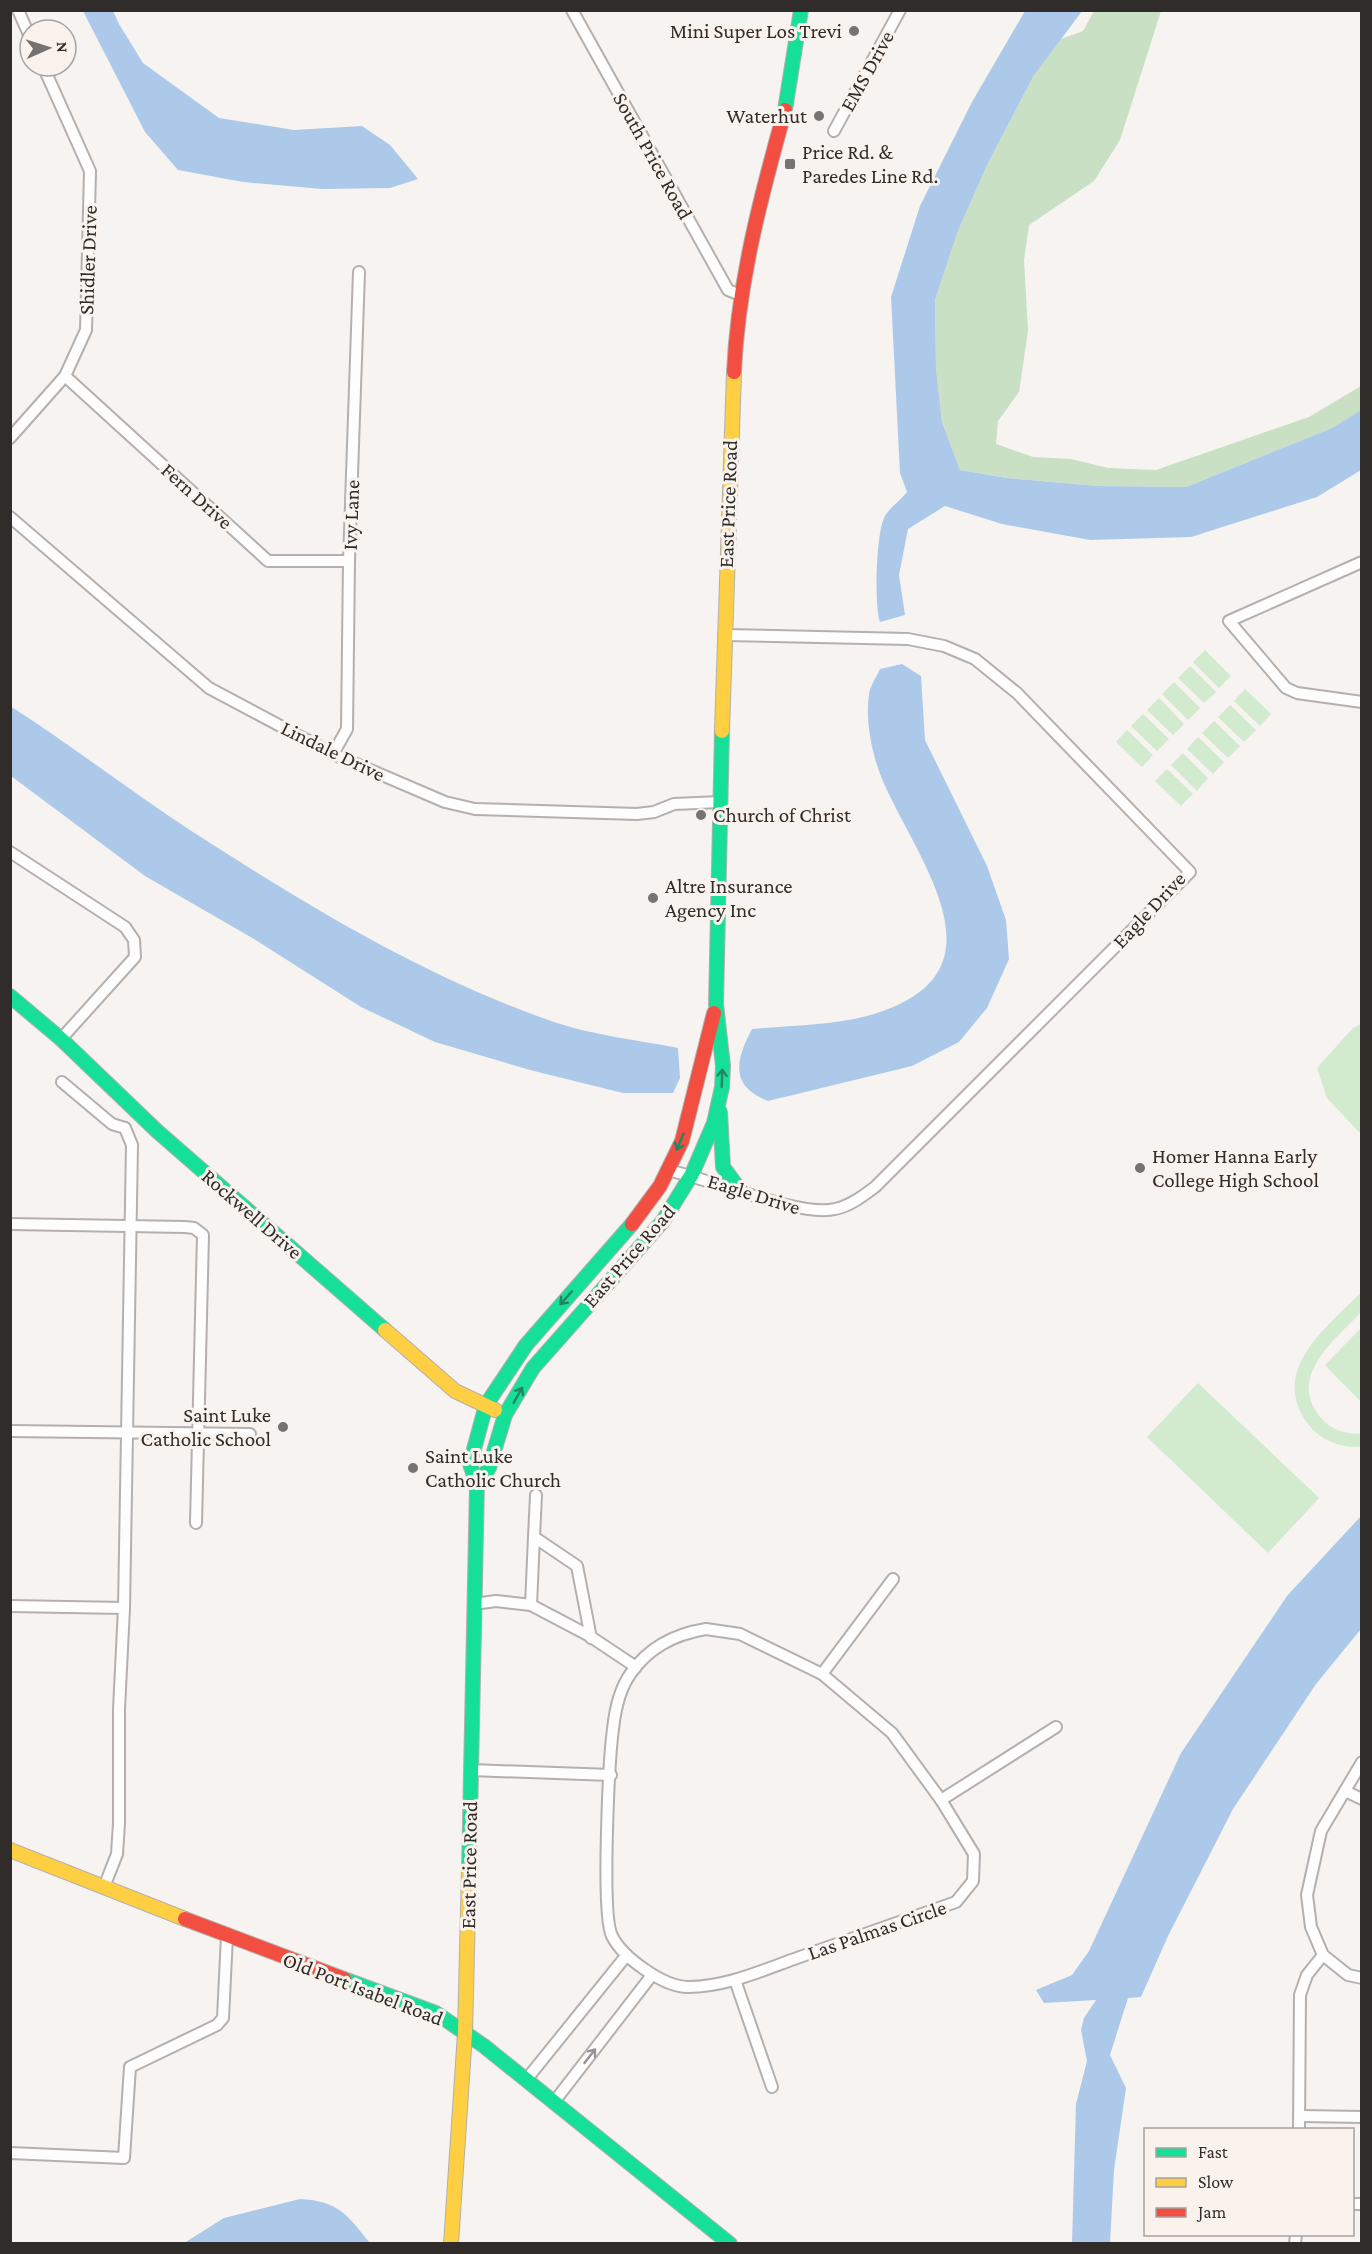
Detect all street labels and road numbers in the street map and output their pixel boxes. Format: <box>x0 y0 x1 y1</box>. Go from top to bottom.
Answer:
street label: EMS Drive <box>835 27 899 115</box>
street label: South Price Road <box>608 88 698 224</box>
street label: Shidler Drive <box>74 205 102 315</box>
street label: East Price Road <box>714 440 742 568</box>
street label: Fern Drive <box>156 458 238 534</box>
street label: Ivy Lane <box>338 479 364 551</box>
street label: Lindale Drive <box>277 716 389 786</box>
street label: Eagle Drive <box>1108 867 1190 953</box>
street label: Rockwell Drive <box>197 1164 307 1264</box>
street label: Eagle Drive <box>705 1169 803 1219</box>
street label: East Price Road <box>578 1200 680 1312</box>
street label: East Price Road <box>456 1801 482 1929</box>
street label: Las Palmas Circle <box>805 1895 949 1965</box>
street label: Old Port Isabel Road <box>279 1947 447 2031</box>

